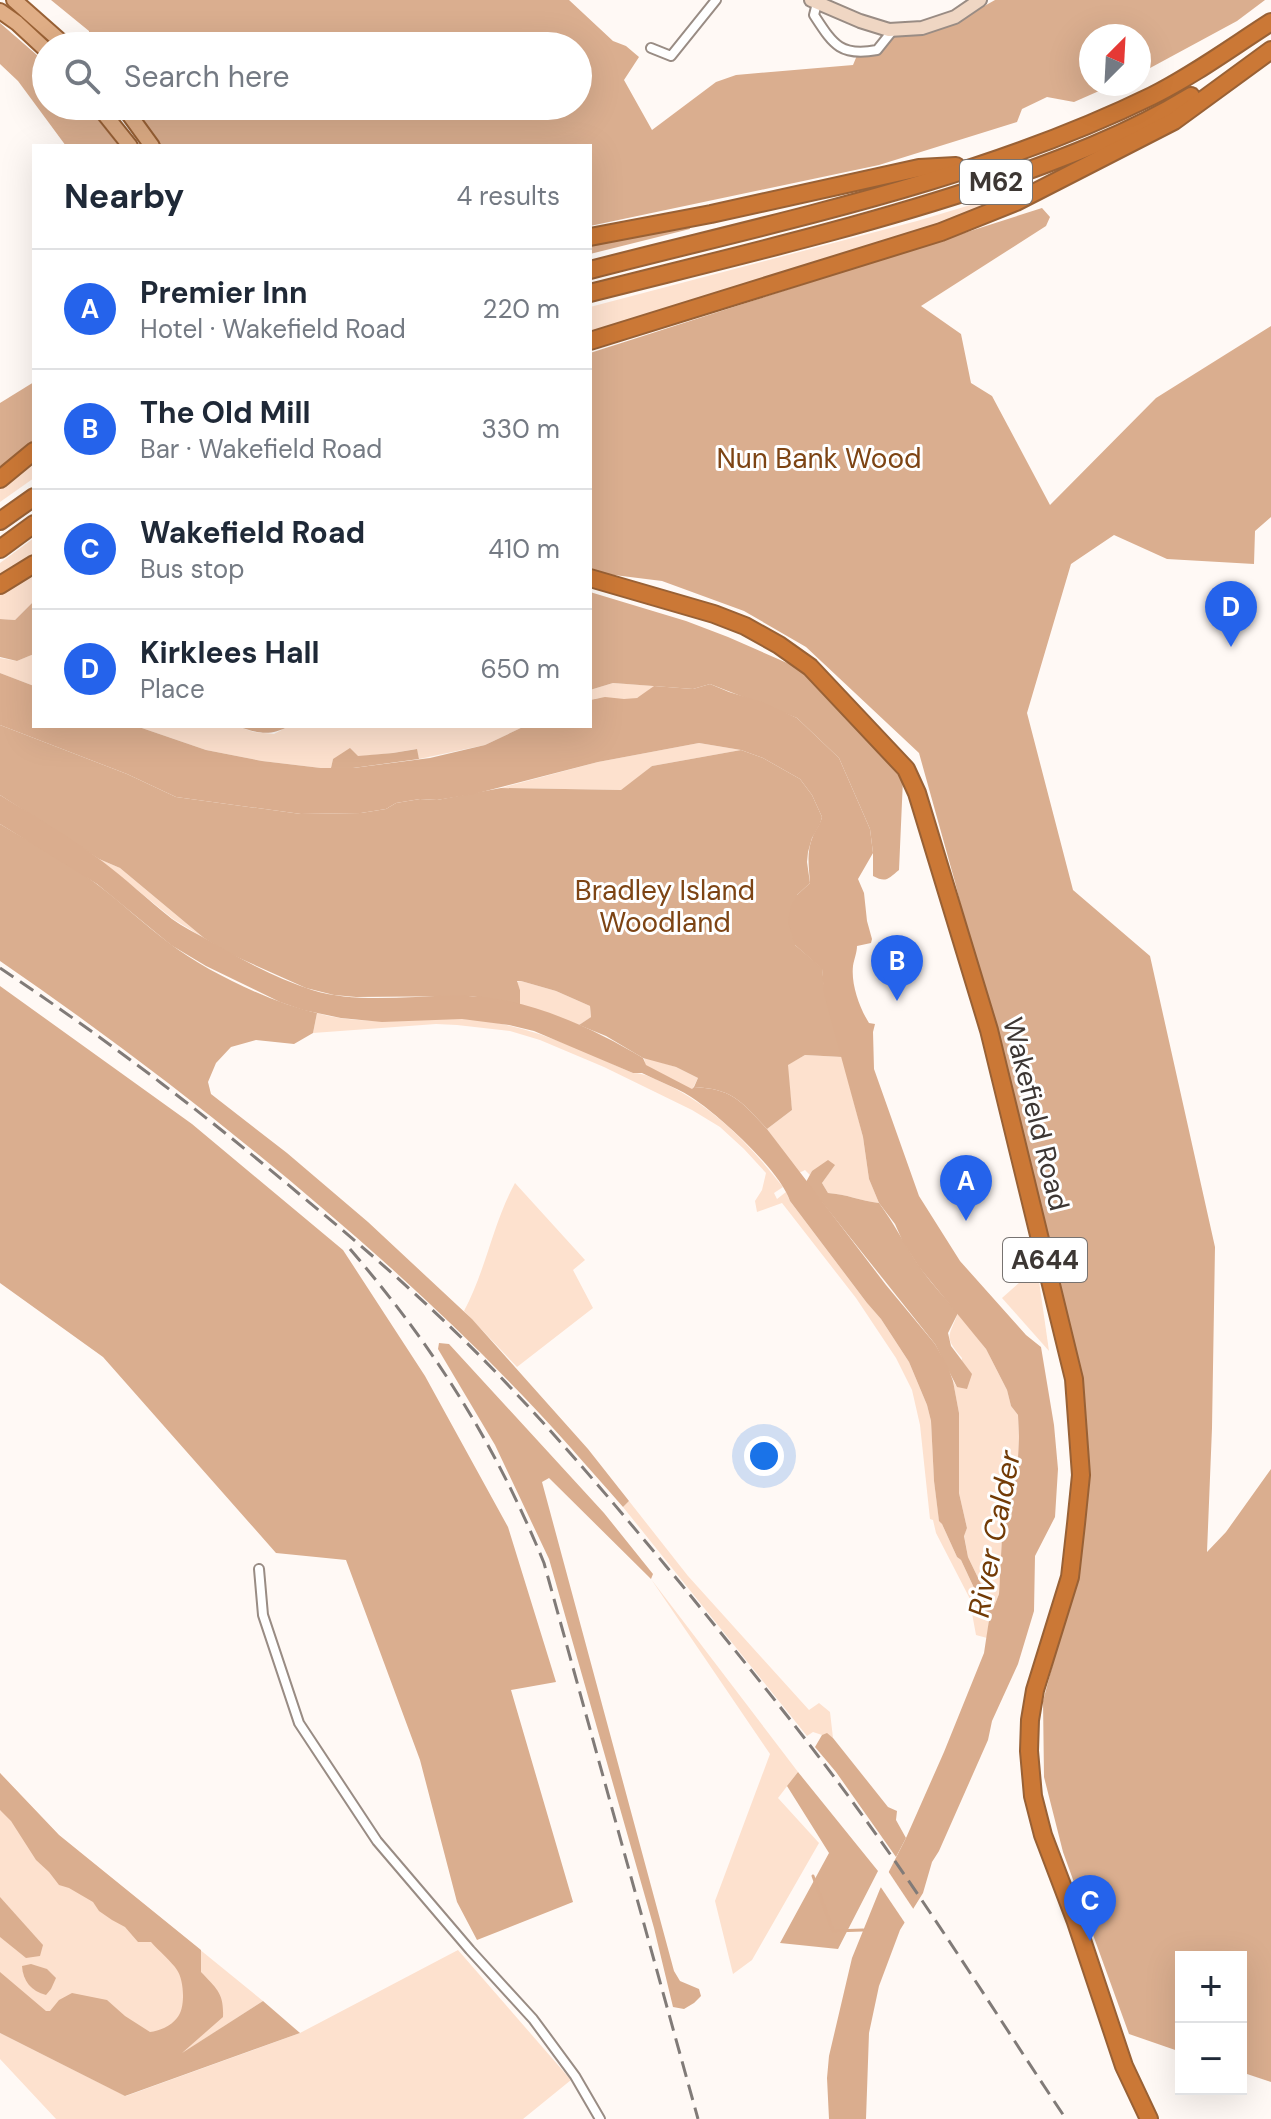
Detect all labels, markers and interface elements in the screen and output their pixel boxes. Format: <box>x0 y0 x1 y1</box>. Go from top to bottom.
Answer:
north arrow <box>1079 24 1151 96</box>
search box <box>32 32 592 120</box>
icon: search <box>60 54 104 98</box>
text: Search here <box>124 57 290 96</box>
road number: M62 <box>960 160 1032 204</box>
text: Nearby <box>64 174 184 219</box>
text: 4 results <box>456 179 560 213</box>
text: Premier Inn <box>140 273 308 312</box>
text: A <box>81 292 99 326</box>
text: 220 m <box>482 292 560 326</box>
text: Hotel · Wakefield Road <box>140 312 406 346</box>
text: The Old Mill <box>140 393 311 432</box>
text: B <box>82 412 98 446</box>
text: 330 m <box>481 412 560 446</box>
text: Bar · Wakefield Road <box>140 432 382 466</box>
park label: Nun Bank Wood <box>716 440 922 477</box>
text: Wakefield Road <box>140 513 365 552</box>
text: C <box>80 532 100 566</box>
text: 410 m <box>488 532 560 566</box>
text: Bus stop <box>140 552 245 586</box>
pin: D <box>1205 581 1257 647</box>
text: Kirklees Hall <box>140 633 320 672</box>
text: D <box>81 652 99 686</box>
text: 650 m <box>480 652 560 686</box>
text: Place <box>140 672 205 706</box>
park label: Bradley Island Woodland <box>575 872 755 941</box>
pin: B <box>871 935 923 1001</box>
street label: Wakefield Road <box>994 1013 1078 1215</box>
pin: A <box>940 1155 992 1221</box>
road number: A644 <box>1003 1238 1087 1282</box>
your location <box>744 1436 784 1476</box>
water label: River Calder <box>959 1446 1029 1621</box>
pin: C <box>1064 1875 1116 1941</box>
map controls <box>1175 1951 1247 2095</box>
button: + <box>1175 1951 1247 2023</box>
button: − <box>1175 2023 1247 2095</box>

